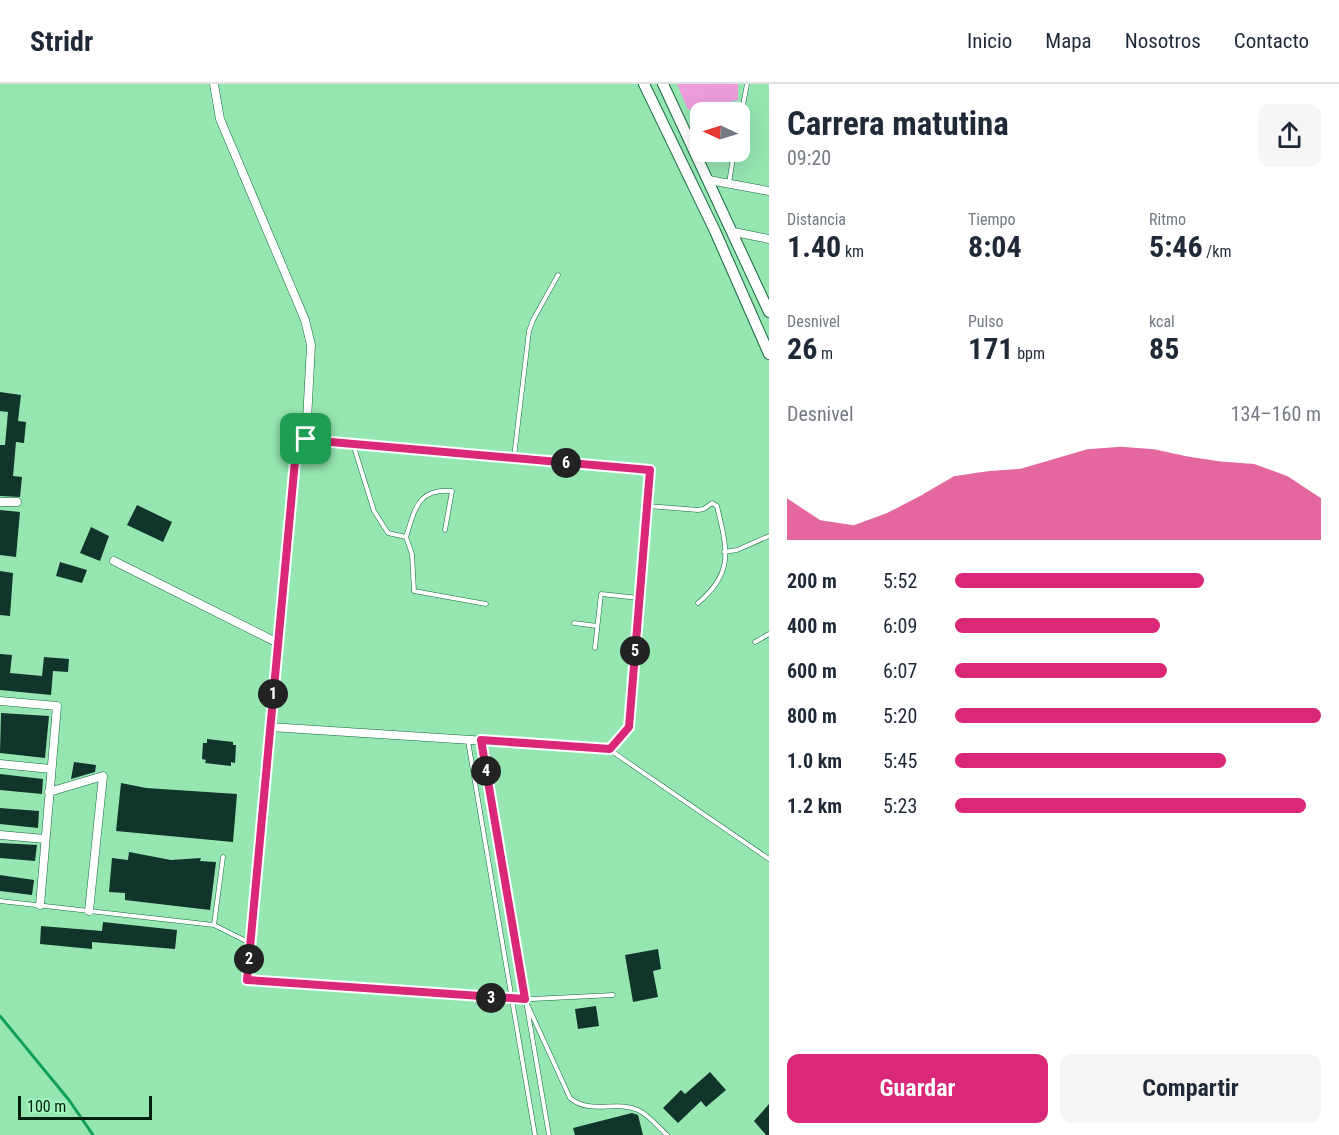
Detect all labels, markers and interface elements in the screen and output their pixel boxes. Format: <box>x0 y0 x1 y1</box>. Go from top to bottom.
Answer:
text: Stridr <box>30 25 93 58</box>
text: Inicio <box>967 29 1012 53</box>
text: Mapa <box>1045 29 1092 53</box>
text: Nosotros <box>1125 29 1201 53</box>
text: Contacto <box>1234 29 1309 53</box>
north arrow <box>690 102 750 162</box>
map controls <box>690 102 750 162</box>
text: Carrera matutina <box>787 104 1009 143</box>
button: share <box>1258 104 1321 167</box>
text: 09:20 <box>787 146 831 170</box>
text: Distancia <box>787 210 846 229</box>
text: Tiempo <box>968 210 1015 229</box>
text: Ritmo <box>1149 210 1186 229</box>
text: 1.40 <box>787 229 841 264</box>
text: 8:04 <box>968 229 1022 264</box>
text: 5:46 <box>1149 229 1203 264</box>
text: km <box>841 242 864 261</box>
text: /km <box>1203 242 1232 261</box>
text: Desnivel <box>787 312 840 331</box>
text: Pulso <box>968 312 1004 331</box>
text: kcal <box>1149 312 1175 331</box>
text: 26 <box>787 331 817 366</box>
text: 171 <box>968 331 1013 366</box>
text: 85 <box>1149 331 1179 366</box>
text: m <box>817 344 833 363</box>
text: bpm <box>1013 344 1045 363</box>
text: Desnivel <box>787 402 854 426</box>
text: 134–160 m <box>1231 402 1321 426</box>
pin <box>280 413 331 464</box>
icon: arrive <box>289 422 322 455</box>
pin: 6 <box>551 448 581 478</box>
text: 6 <box>562 453 570 472</box>
text: 200 m <box>787 569 837 593</box>
text: 5:52 <box>883 569 917 593</box>
text: 400 m <box>787 614 837 638</box>
text: 6:09 <box>883 614 917 638</box>
pin: 5 <box>620 636 650 666</box>
text: 5 <box>631 641 639 660</box>
text: 600 m <box>787 659 837 683</box>
text: 6:07 <box>883 659 917 683</box>
pin: 1 <box>258 679 288 709</box>
text: 1 <box>269 684 277 703</box>
text: 800 m <box>787 704 837 728</box>
text: 5:20 <box>883 704 917 728</box>
text: 1.0 km <box>787 749 842 773</box>
text: 5:45 <box>883 749 917 773</box>
pin: 4 <box>471 756 501 786</box>
text: 4 <box>482 761 490 780</box>
text: 1.2 km <box>787 794 842 818</box>
text: 5:23 <box>883 794 917 818</box>
pin: 2 <box>234 944 264 974</box>
text: 2 <box>245 949 253 968</box>
pin: 3 <box>476 983 506 1013</box>
text: 3 <box>487 988 495 1007</box>
button: Guardar <box>787 1054 1048 1123</box>
button: Compartir <box>1060 1054 1321 1123</box>
scale bar <box>18 1093 152 1120</box>
text: 100 m <box>27 1097 66 1116</box>

